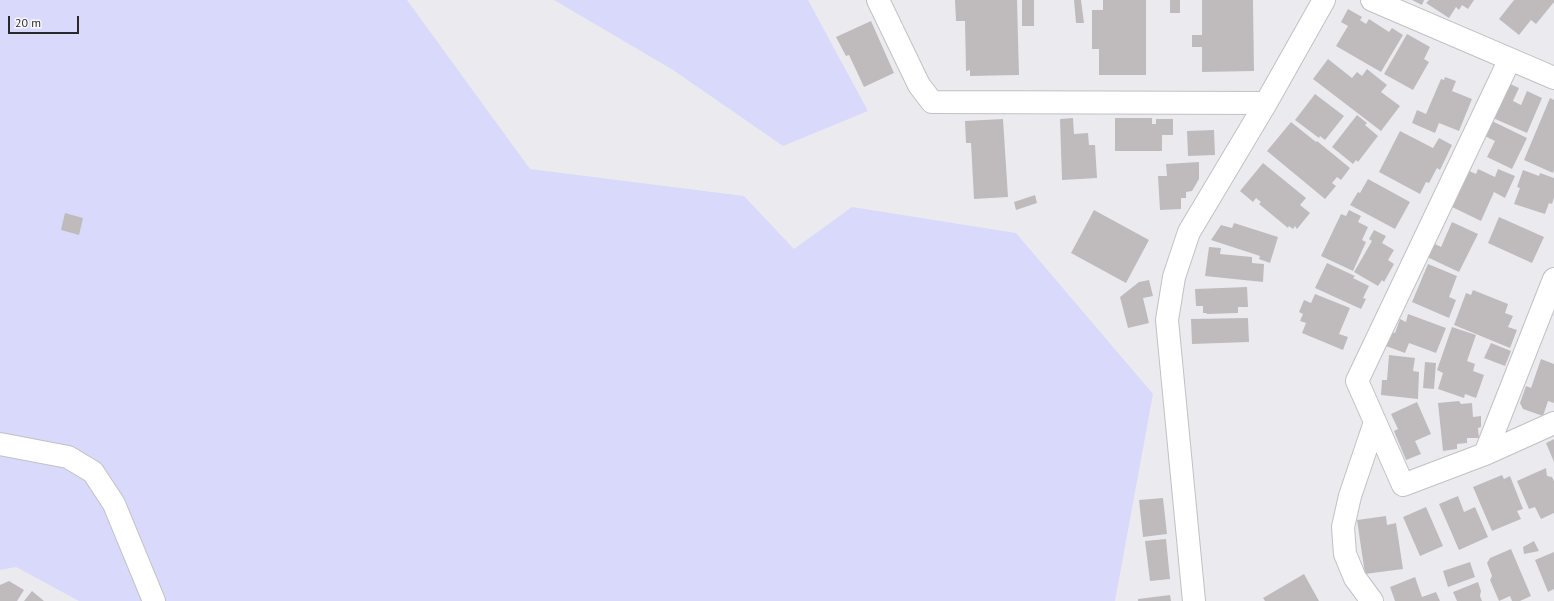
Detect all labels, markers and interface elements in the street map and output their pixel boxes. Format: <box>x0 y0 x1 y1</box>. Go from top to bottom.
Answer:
scale bar <box>10 8 81 34</box>
text: 20 m <box>15 15 41 30</box>

